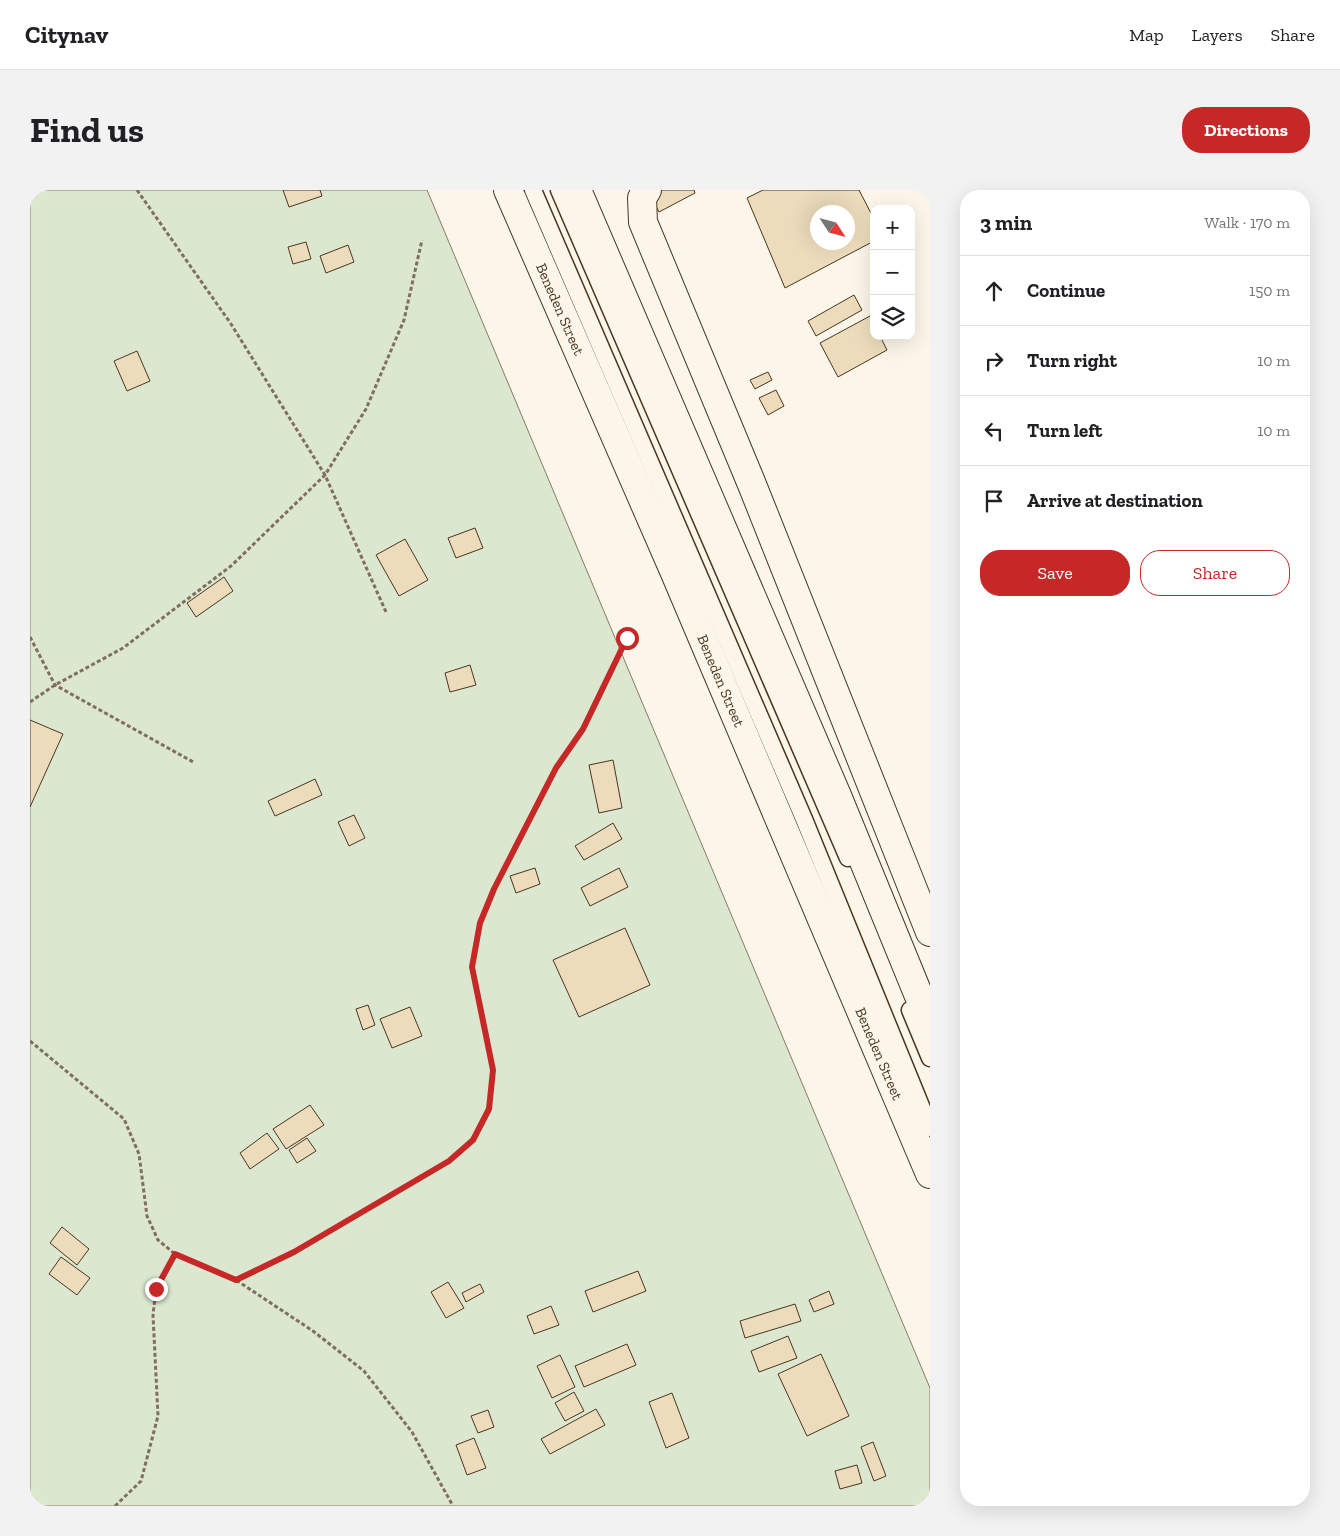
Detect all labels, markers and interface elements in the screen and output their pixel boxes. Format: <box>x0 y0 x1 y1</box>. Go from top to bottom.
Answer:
text: Citynav <box>25 20 108 49</box>
text: Map <box>1129 24 1164 46</box>
text: Layers <box>1192 24 1243 46</box>
text: Share <box>1271 24 1315 46</box>
button: Directions <box>1182 107 1310 153</box>
text: Find us <box>30 109 144 151</box>
north arrow <box>810 205 855 250</box>
map controls <box>870 205 915 340</box>
button: + <box>870 205 915 250</box>
text: 3 min <box>980 210 1032 235</box>
text: Walk · 170 m <box>1205 213 1290 232</box>
button: − <box>870 250 915 295</box>
street label: Beneden Street <box>532 260 588 358</box>
icon: ahead <box>980 277 1008 305</box>
text: Continue <box>1027 279 1105 302</box>
text: 150 m <box>1249 281 1290 300</box>
button: layers <box>870 295 915 340</box>
icon: right <box>980 347 1008 375</box>
text: Turn right <box>1027 349 1117 372</box>
text: 10 m <box>1257 351 1290 370</box>
icon: left <box>980 417 1008 445</box>
text: Turn left <box>1027 419 1102 442</box>
text: 10 m <box>1257 421 1290 440</box>
icon: arrive <box>980 487 1008 515</box>
text: Arrive at destination <box>1027 489 1203 512</box>
button: Save <box>980 550 1130 596</box>
button: Share <box>1140 550 1290 596</box>
route start <box>616 627 639 650</box>
street label: Beneden Street <box>693 632 748 730</box>
street label: Beneden Street <box>851 1005 907 1103</box>
route end <box>145 1278 168 1301</box>

